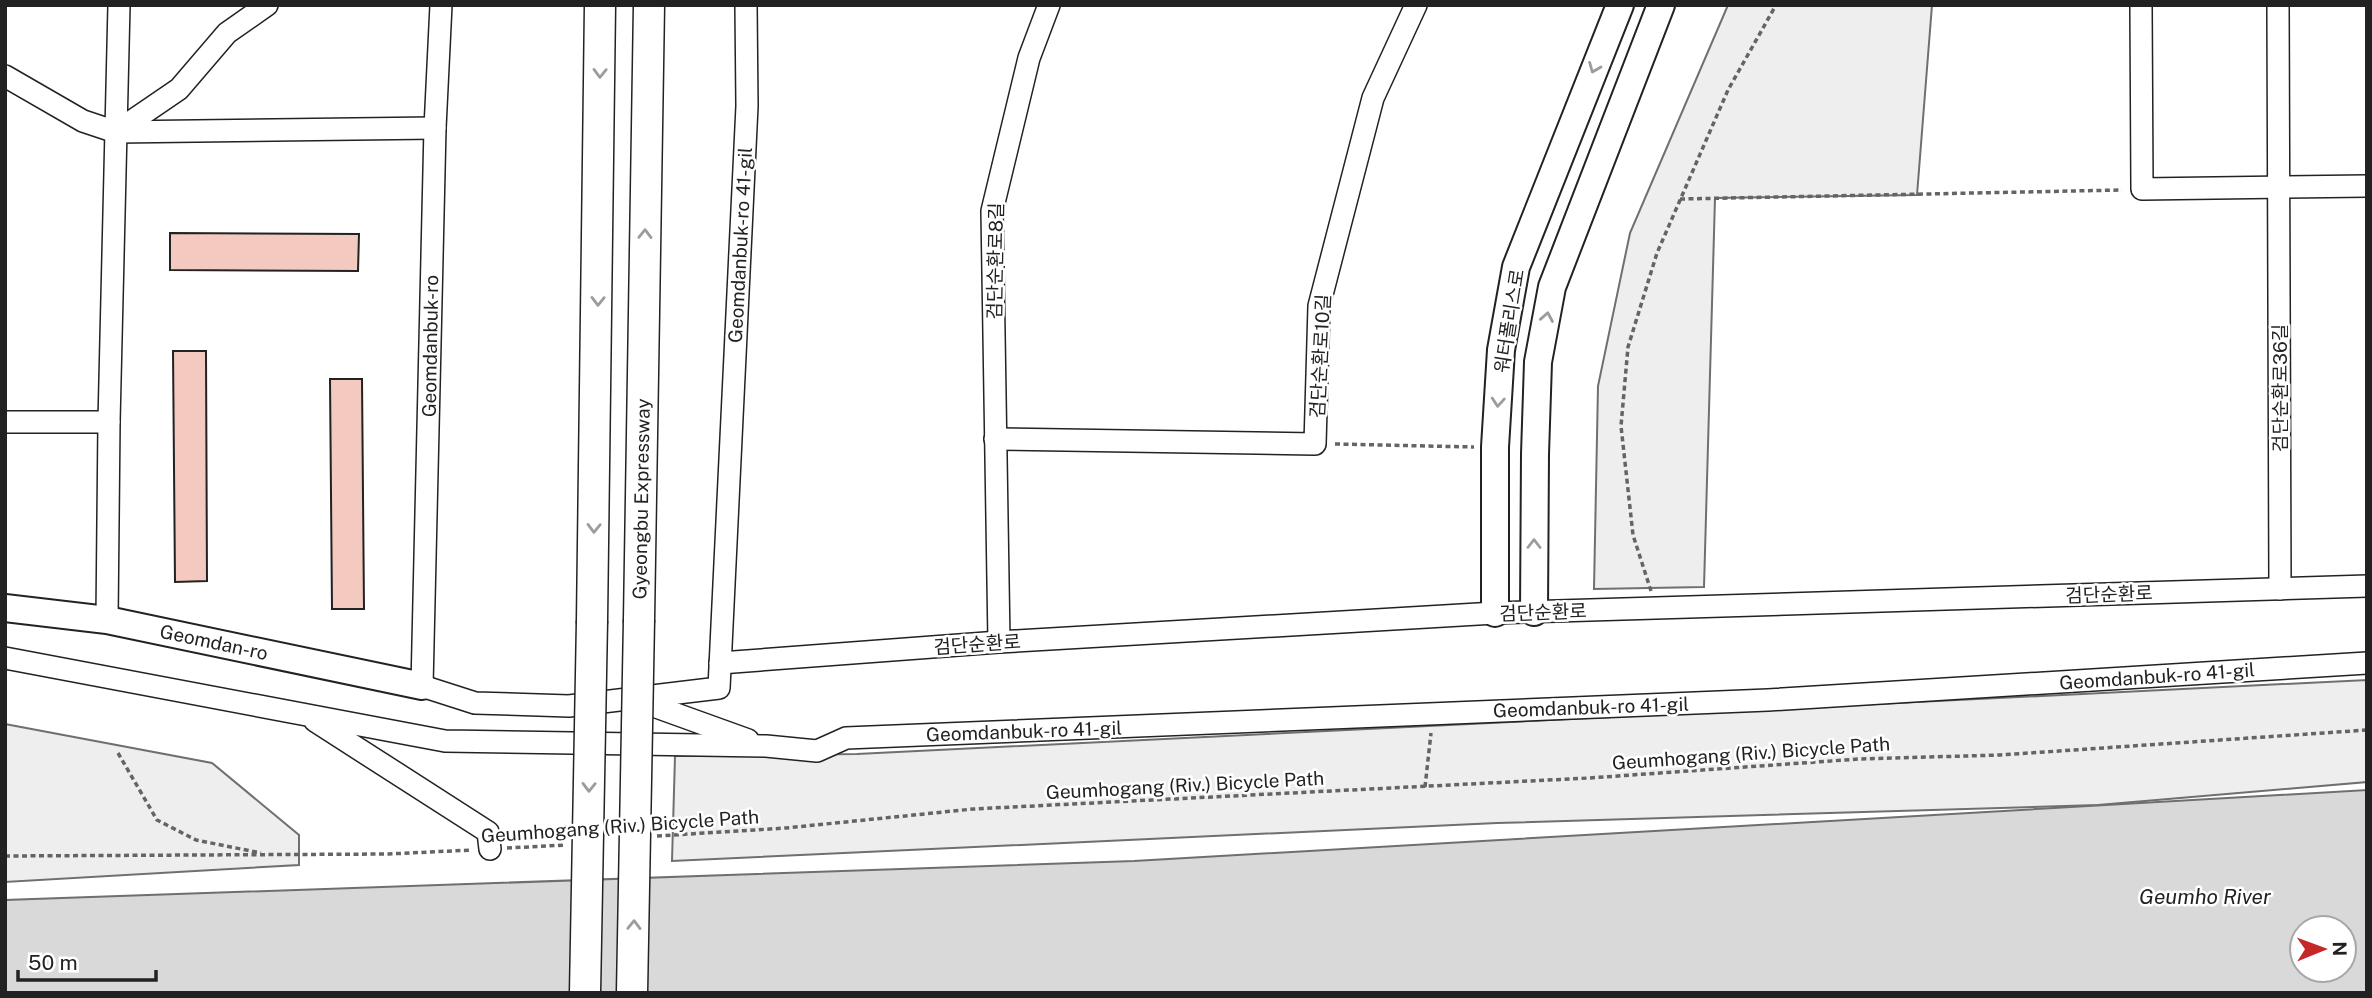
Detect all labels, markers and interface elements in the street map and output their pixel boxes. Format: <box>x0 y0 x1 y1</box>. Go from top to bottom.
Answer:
one-way arrow <box>1588 61 1602 74</box>
one-way arrow <box>592 69 608 79</box>
street label: Geomdanbuk-ro 41-gil <box>724 147 756 343</box>
street label: 검단순환로8길 <box>983 202 1007 320</box>
one-way arrow <box>637 228 653 238</box>
street label: 워터폴리스로 <box>1490 267 1528 375</box>
street label: Geomdanbuk-ro <box>418 275 442 417</box>
street label: 검단순환로10길 <box>1306 293 1334 419</box>
one-way arrow <box>590 296 606 307</box>
one-way arrow <box>1539 311 1554 323</box>
street label: 검단순환로36길 <box>2269 324 2291 452</box>
one-way arrow <box>1491 397 1506 408</box>
street label: Gyeongbu Expressway <box>628 398 654 600</box>
one-way arrow <box>586 524 602 534</box>
one-way arrow <box>1526 538 1542 548</box>
street label: 검단순환로 <box>2065 581 2153 607</box>
street label: 검단순환로 <box>1499 599 1587 625</box>
street label: Geomdan-ro <box>158 620 270 664</box>
street label: 검단순환로 <box>933 630 1021 658</box>
street label: Geomdanbuk-ro 41-gil <box>2058 658 2256 694</box>
street label: Geomdanbuk-ro 41-gil <box>1493 693 1689 721</box>
street label: Geomdanbuk-ro 41-gil <box>926 717 1122 745</box>
street label: Geumhogang (Riv.) Bicycle Path <box>1611 732 1891 774</box>
street label: Geumhogang (Riv.) Bicycle Path <box>1045 767 1325 803</box>
one-way arrow <box>581 782 597 793</box>
street label: Geumhogang (Riv.) Bicycle Path <box>480 805 760 847</box>
water label: Geumho River <box>2139 884 2272 909</box>
north arrow <box>2288 914 2358 984</box>
one-way arrow <box>626 919 641 930</box>
scale bar <box>18 939 156 983</box>
text: N <box>2329 941 2351 956</box>
text: 50 m <box>28 950 78 975</box>

